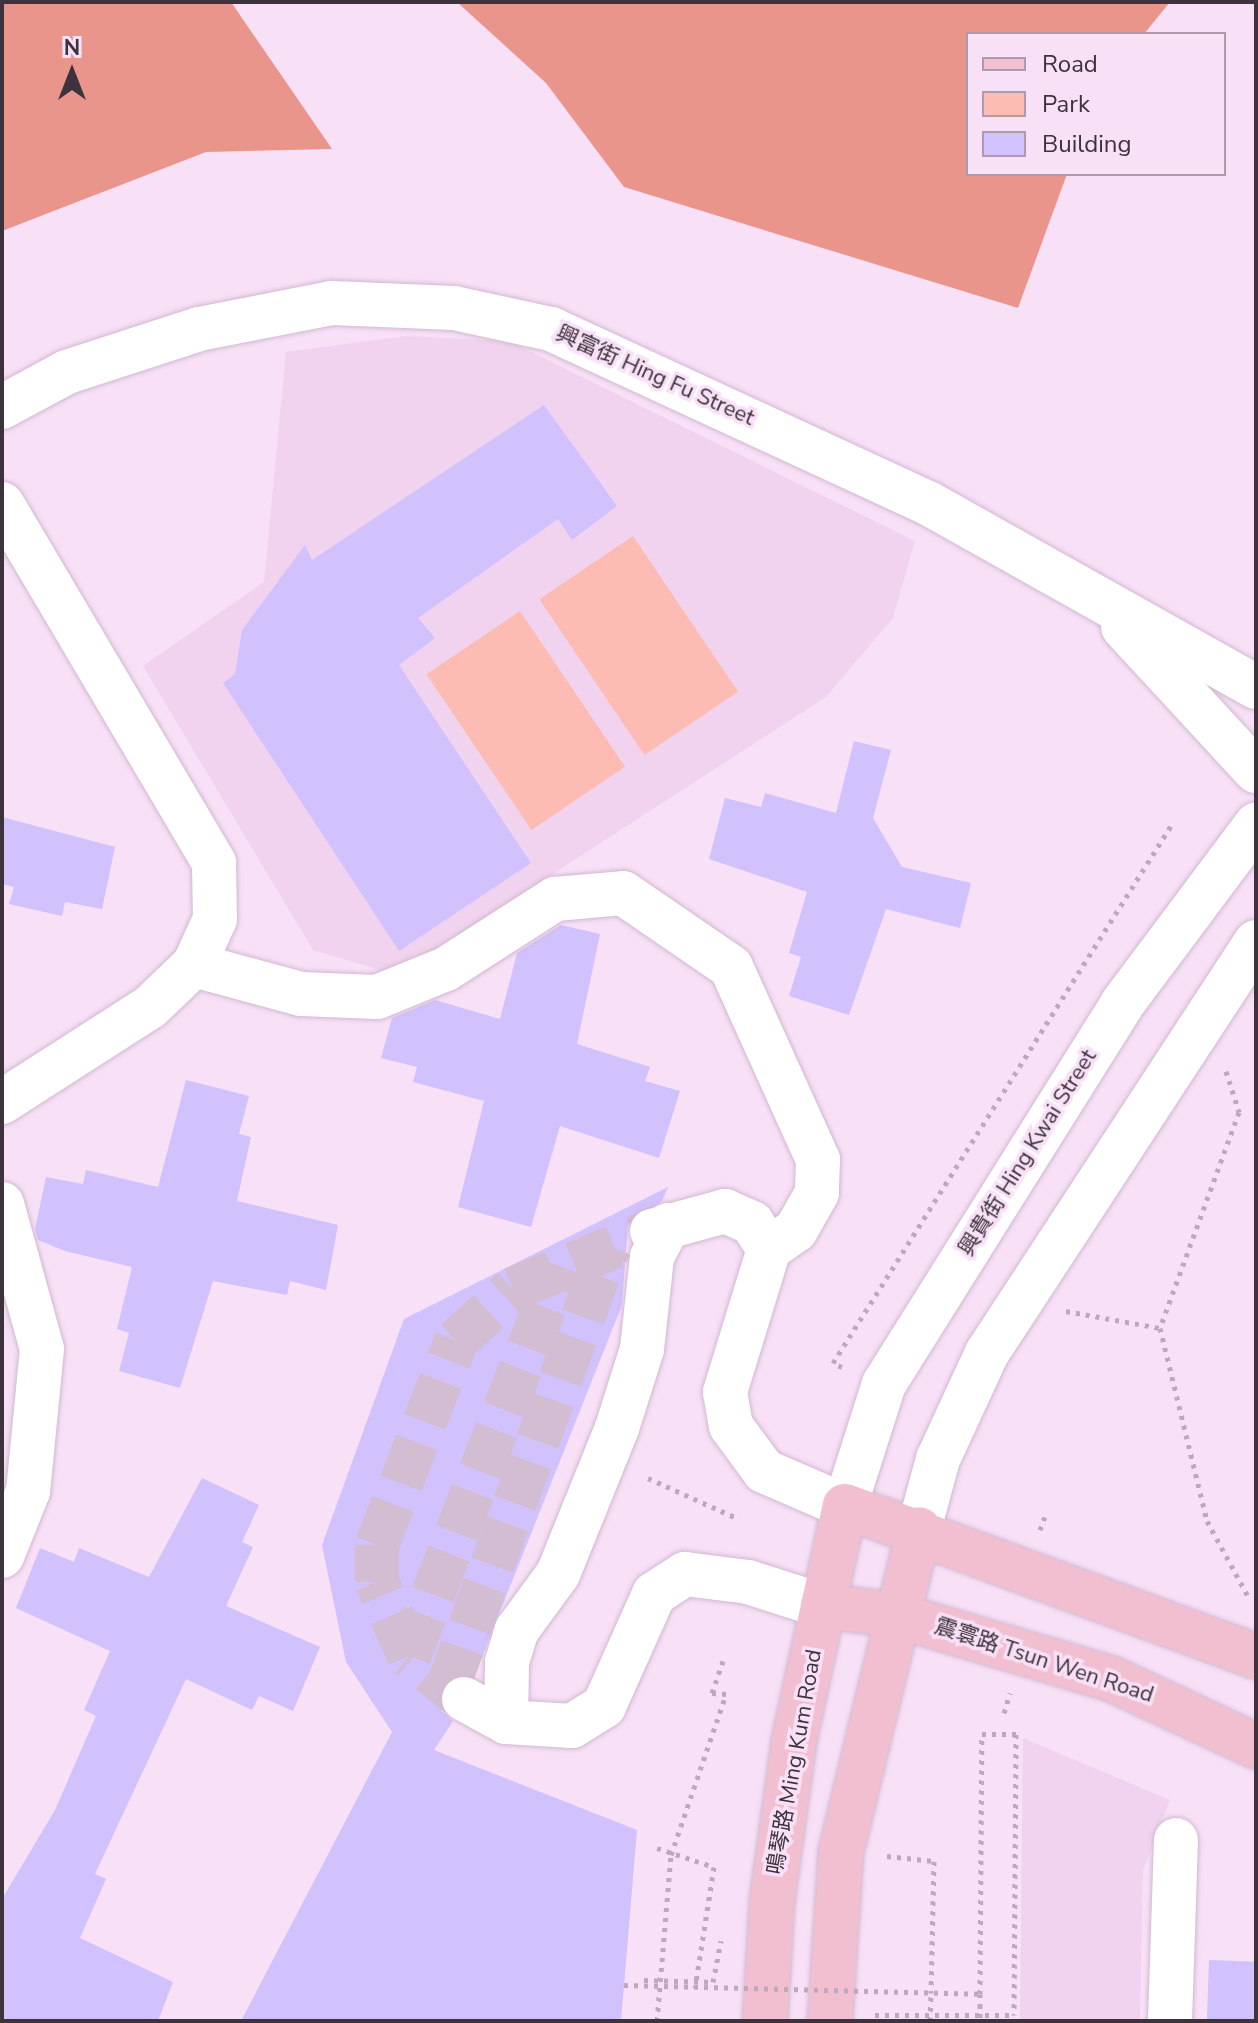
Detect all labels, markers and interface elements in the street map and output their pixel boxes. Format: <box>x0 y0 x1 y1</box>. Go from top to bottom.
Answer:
north arrow <box>32 32 112 112</box>
legend <box>966 32 1226 176</box>
text: N <box>64 33 80 63</box>
text: Road <box>1042 48 1098 80</box>
text: Park <box>1042 88 1090 120</box>
text: Building <box>1042 128 1132 160</box>
street label: 興富街 Hing Fu Street <box>552 320 758 432</box>
street label: 興貴街 Hing Kwai Street <box>954 1045 1102 1261</box>
street label: 震寰路 Tsun Wen Road <box>931 1613 1157 1709</box>
street label: 鳴琴路 Ming Kum Road <box>762 1647 828 1877</box>

